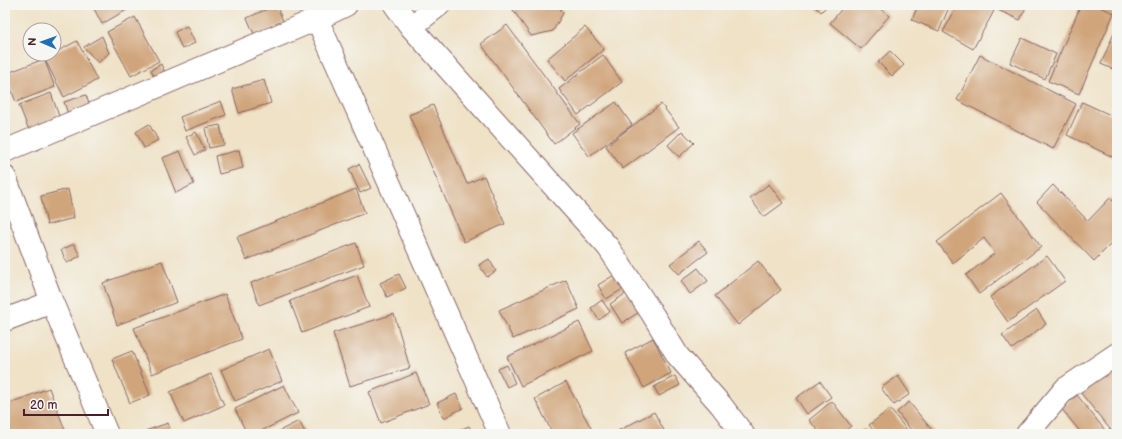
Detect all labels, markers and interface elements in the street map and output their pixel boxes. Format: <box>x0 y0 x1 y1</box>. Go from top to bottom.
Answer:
north arrow <box>22 22 62 62</box>
text: N <box>26 37 39 46</box>
scale bar <box>24 391 108 417</box>
text: 20 m <box>30 398 57 413</box>

